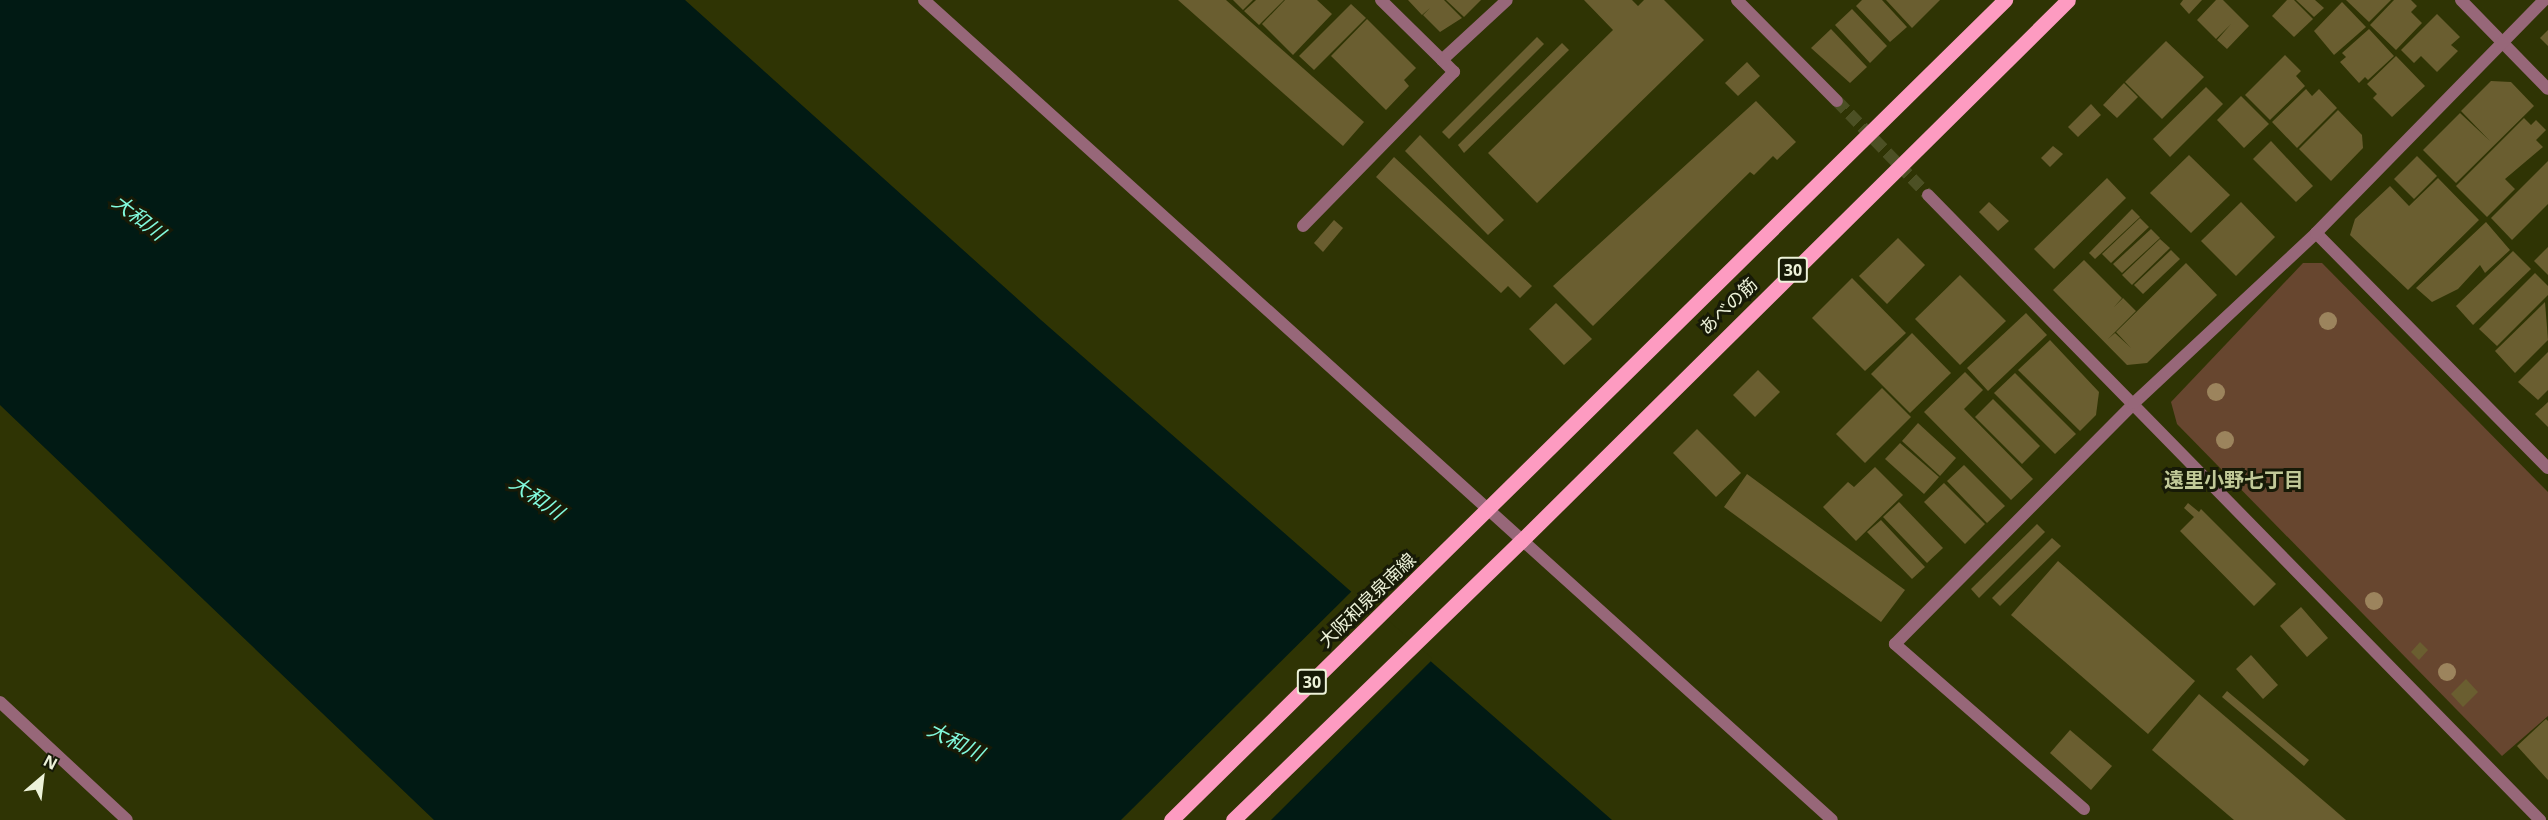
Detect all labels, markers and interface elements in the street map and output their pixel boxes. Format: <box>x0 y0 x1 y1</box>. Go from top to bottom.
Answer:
water label: 大和川 <box>108 189 170 245</box>
road number: 30 <box>1776 257 1810 283</box>
street label: あべの筋 <box>1695 273 1761 339</box>
district label: 遠里小野七丁目 <box>2164 467 2304 491</box>
water label: 大和川 <box>506 470 568 524</box>
street label: 大阪和泉泉南線 <box>1314 548 1420 652</box>
road number: 30 <box>1296 669 1328 695</box>
water label: 大和川 <box>924 717 988 765</box>
north arrow <box>12 748 72 808</box>
text: N <box>40 749 61 775</box>

